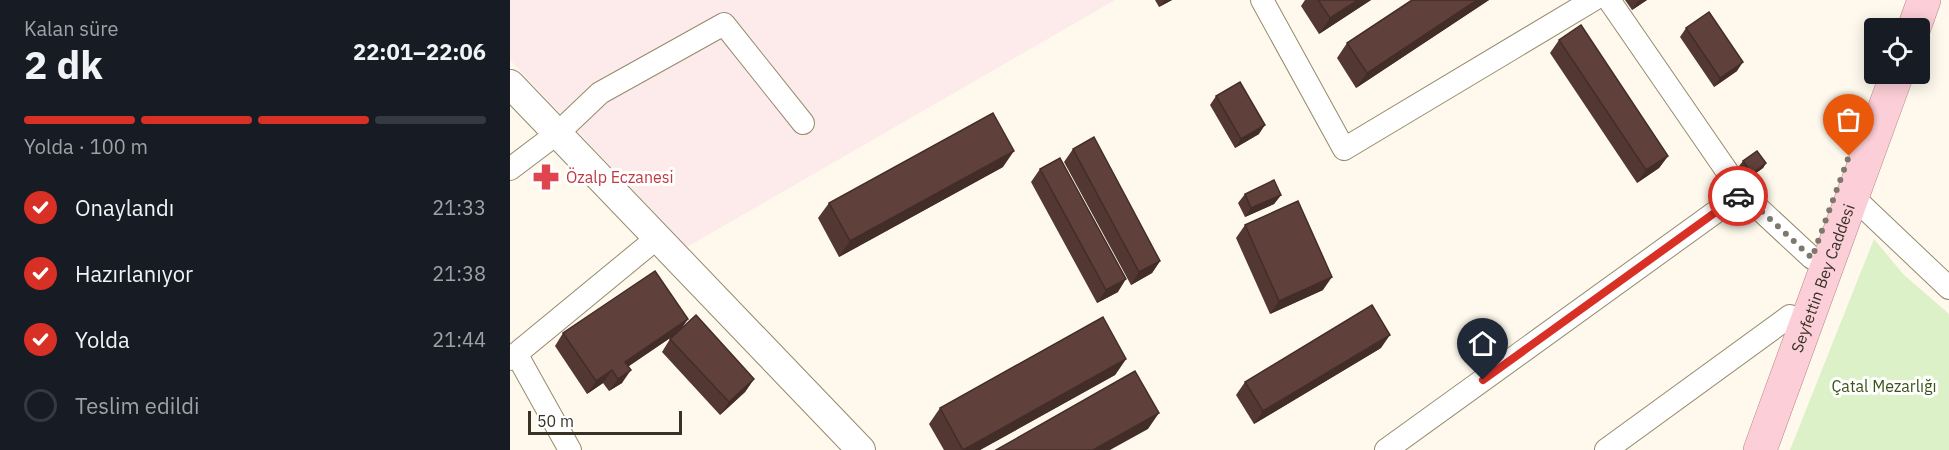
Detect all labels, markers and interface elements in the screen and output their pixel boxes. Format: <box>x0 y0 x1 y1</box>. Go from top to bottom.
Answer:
text: Kalan süre <box>24 15 119 42</box>
map controls <box>1864 18 1930 84</box>
button: locate <box>1864 18 1930 84</box>
text: 22:01–22:06 <box>353 37 486 66</box>
text: 2 dk <box>24 39 103 90</box>
pin <box>1823 94 1874 156</box>
icon: bag <box>1832 103 1865 136</box>
text: Yolda · 100 m <box>24 133 148 160</box>
pharmacy icon: Özalp Eczanesi <box>531 162 561 192</box>
courier <box>1708 166 1768 226</box>
place label: Özalp Eczanesi <box>566 167 674 187</box>
icon: car <box>1722 180 1755 213</box>
icon: check <box>24 191 57 224</box>
text: Onaylandı <box>75 193 174 222</box>
text: 21:33 <box>432 194 486 221</box>
street label: Seyfettin Bey Caddesi <box>1786 201 1859 355</box>
icon: check <box>24 257 57 290</box>
text: Hazırlanıyor <box>75 259 193 288</box>
text: 21:38 <box>432 260 486 287</box>
pin <box>1457 318 1508 380</box>
icon: check <box>24 323 57 356</box>
text: Yolda <box>75 325 130 354</box>
text: 21:44 <box>432 326 486 353</box>
icon: home <box>1466 327 1499 360</box>
park label: Çatal Mezarlığı <box>1831 376 1937 396</box>
text: Teslim edildi <box>75 391 199 420</box>
scale bar <box>528 408 682 436</box>
text: 50 m <box>537 411 574 431</box>

